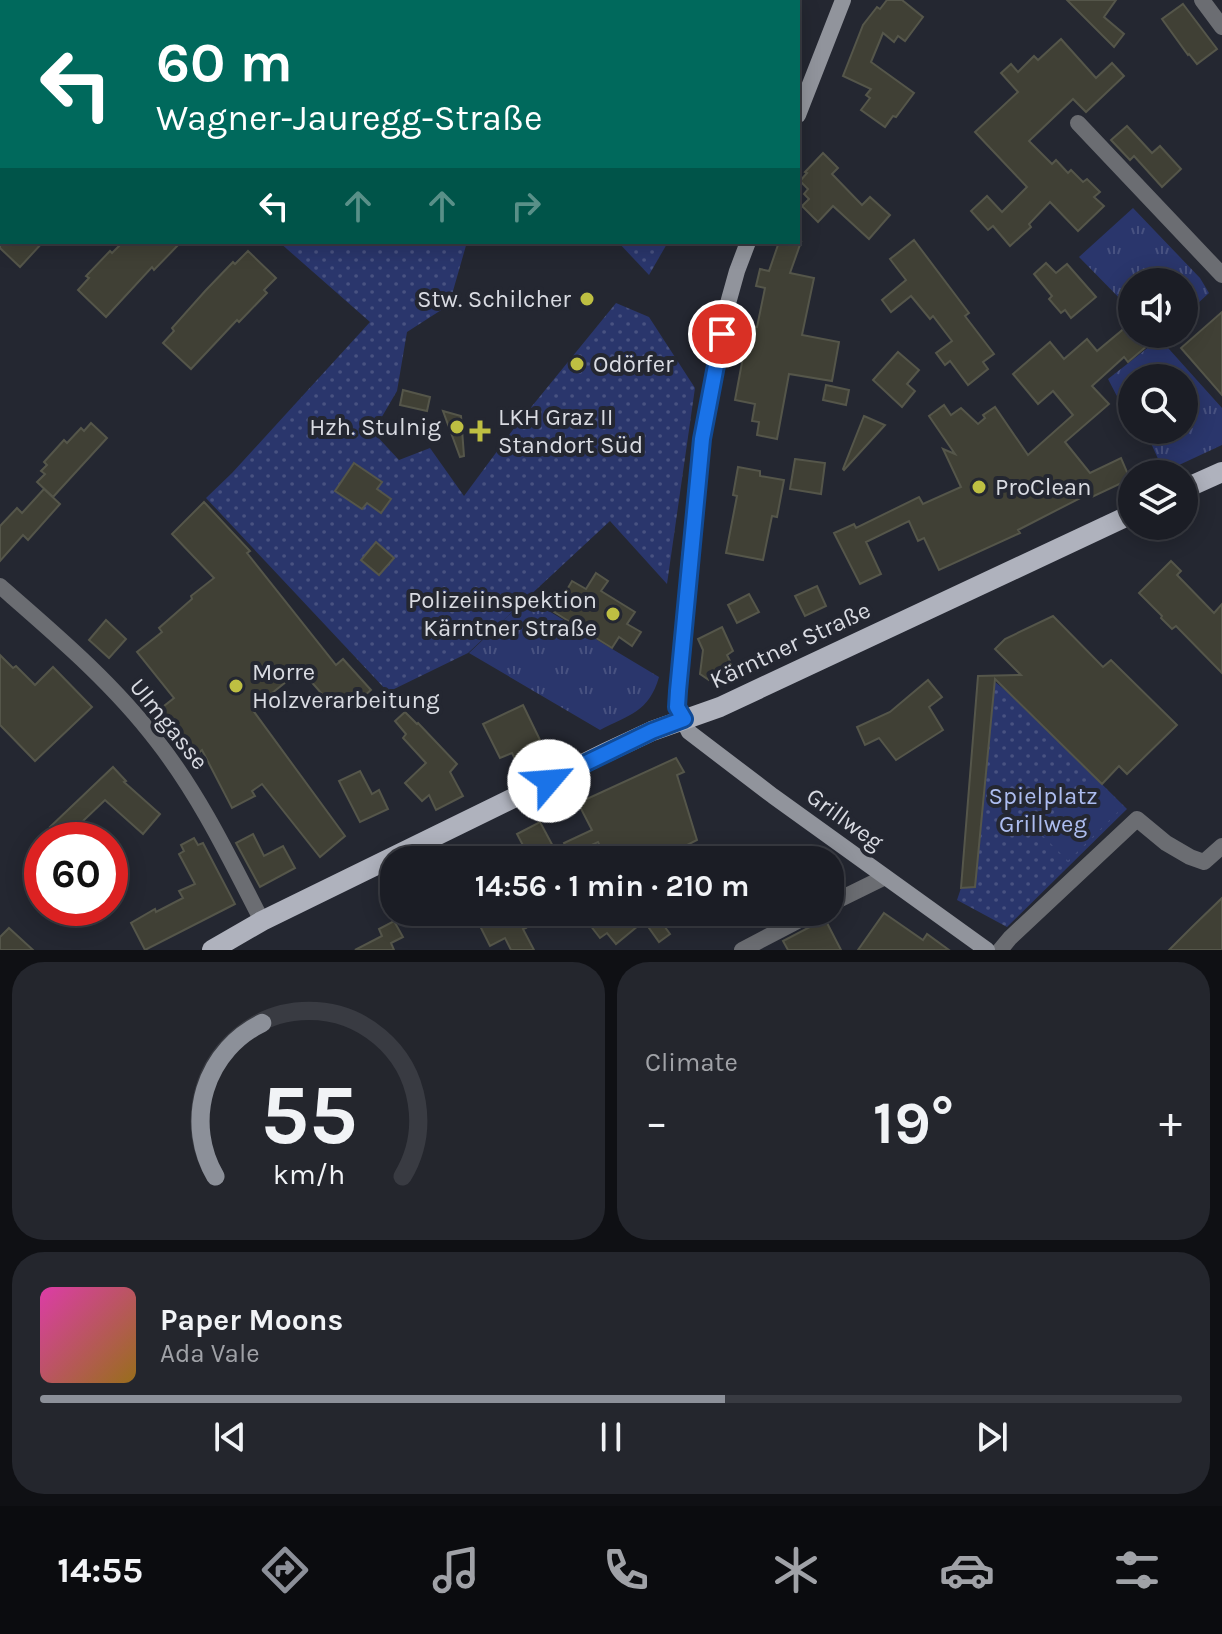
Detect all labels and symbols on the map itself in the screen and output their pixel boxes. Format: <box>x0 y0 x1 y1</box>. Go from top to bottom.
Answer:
place label: Stw. Schilcher <box>417 285 571 313</box>
marker: Stw. Schilcher <box>578 290 596 308</box>
pin <box>688 300 756 368</box>
place label: Odörfer <box>593 350 674 378</box>
marker: Odörfer <box>568 355 586 373</box>
place label: LKH Graz II Standort Süd <box>498 403 643 459</box>
place label: Hzh. Stulnig <box>309 413 441 441</box>
marker: Hzh. Stulnig <box>448 418 466 436</box>
marker: LKH Graz II Standort Süd <box>469 420 491 442</box>
place label: ProClean <box>995 473 1092 501</box>
marker: ProClean <box>970 478 988 496</box>
place label: Polizeiinspektion Kärntner Straße <box>408 586 597 642</box>
street label: Kärntner Straße <box>705 596 875 694</box>
marker: Polizeiinspektion Kärntner Straße <box>604 605 622 623</box>
place label: Morre Holzverarbeitung <box>252 658 440 714</box>
street label: Ulmgasse <box>124 673 214 775</box>
marker: Morre Holzverarbeitung <box>227 677 245 695</box>
position arrow <box>507 739 591 823</box>
street label: Grillweg <box>801 782 889 856</box>
park label: Spielplatz Grillweg <box>988 782 1098 838</box>
speed limit sign: 60 <box>24 822 128 926</box>

